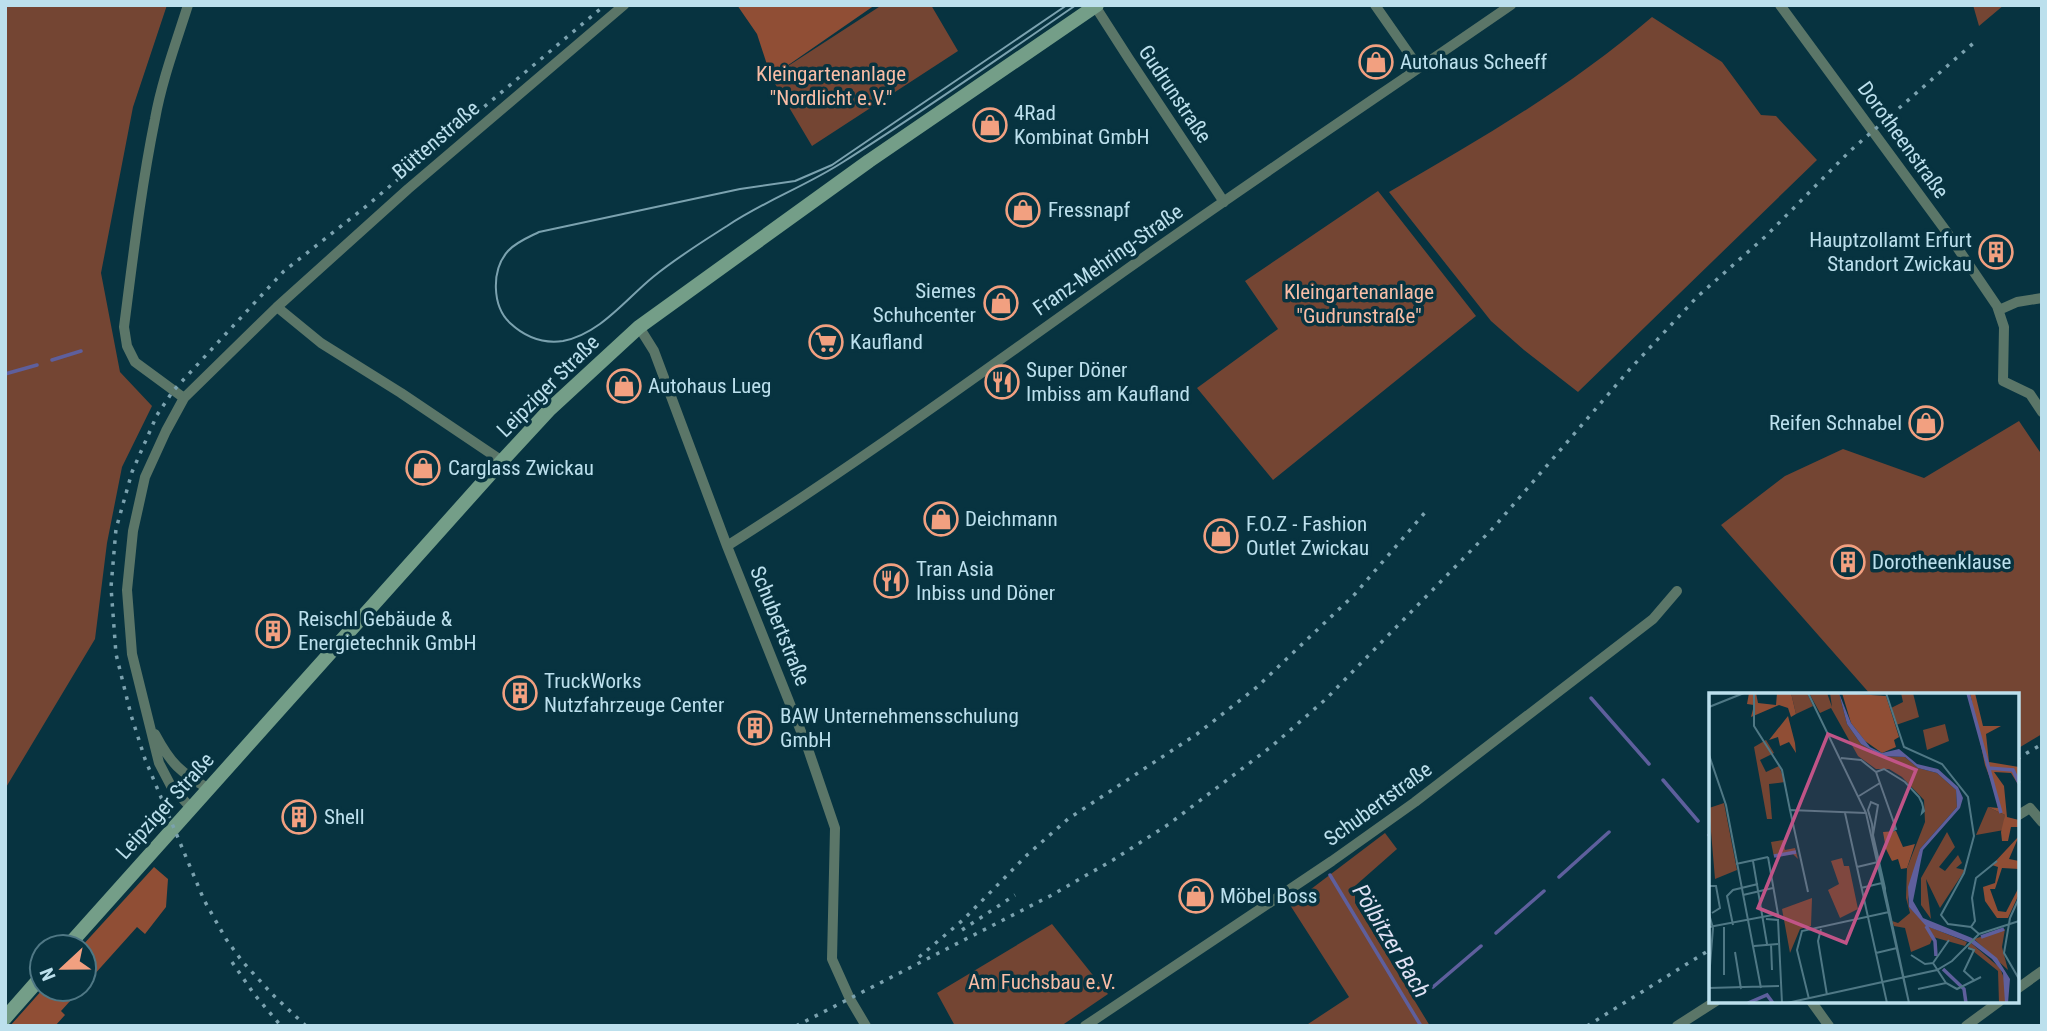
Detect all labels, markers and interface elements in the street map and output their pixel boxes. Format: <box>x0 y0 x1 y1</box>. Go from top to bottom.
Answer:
street label: Gudrunstraße <box>1134 41 1216 147</box>
shop icon: Autohaus Scheeff <box>1357 43 1395 81</box>
place label: Autohaus Scheeff <box>1400 50 1548 74</box>
park label: Kleingartenanlage "Nordlicht e.V." <box>756 62 906 110</box>
street label: Dorotheenstraße <box>1853 77 1953 203</box>
street label: Büttenstraße <box>388 96 484 184</box>
place label: 4Rad Kombinat GmbH <box>1014 101 1150 149</box>
shop icon: 4Rad Kombinat GmbH <box>971 106 1009 144</box>
shop icon: Fressnapf <box>1004 191 1042 229</box>
place label: Fressnapf <box>1048 198 1131 222</box>
street label: Franz-Mehring-Straße <box>1029 199 1188 321</box>
place label: Hauptzollamt Erfurt Standort Zwickau <box>1809 228 1972 276</box>
building icon: Hauptzollamt Erfurt Standort Zwickau <box>1977 233 2015 271</box>
place label: Siemes Schuhcenter <box>873 279 976 327</box>
park label: Kleingartenanlage "Gudrunstraße" <box>1284 280 1434 328</box>
shop icon: Siemes Schuhcenter <box>982 284 1020 322</box>
supermarket icon: Kaufland <box>807 323 845 361</box>
street label: Leipziger Straße <box>492 330 604 442</box>
place label: Kaufland <box>850 330 923 354</box>
place label: Super Döner Imbiss am Kaufland <box>1026 358 1190 406</box>
restaurant icon: Super Döner Imbiss am Kaufland <box>983 363 1021 401</box>
shop icon: Autohaus Lueg <box>605 367 643 405</box>
place label: Autohaus Lueg <box>648 374 771 398</box>
shop icon: Reifen Schnabel <box>1907 404 1945 442</box>
place label: Reifen Schnabel <box>1769 411 1902 435</box>
shop icon: Carglass Zwickau <box>404 449 442 487</box>
place label: Carglass Zwickau <box>448 456 594 480</box>
shop icon: Deichmann <box>922 500 960 538</box>
place label: Deichmann <box>965 507 1058 531</box>
place label: F.O.Z - Fashion Outlet Zwickau <box>1246 512 1369 560</box>
shop icon: F.O.Z - Fashion Outlet Zwickau <box>1202 517 1240 555</box>
building icon: Dorotheenklause <box>1829 543 1867 581</box>
place label: Dorotheenklause <box>1872 550 2012 574</box>
place label: Tran Asia Inbiss und Döner <box>916 557 1055 605</box>
restaurant icon: Tran Asia Inbiss und Döner <box>872 562 910 600</box>
street label: Schubertstraße <box>745 563 815 689</box>
place label: Reischl Gebäude & Energietechnik GmbH <box>298 607 476 655</box>
building icon: Reischl Gebäude & Energietechnik GmbH <box>254 612 292 650</box>
place label: TruckWorks Nutzfahrzeuge Center <box>544 669 724 717</box>
building icon: TruckWorks Nutzfahrzeuge Center <box>501 674 539 712</box>
inset map <box>1709 693 2019 1003</box>
place label: BAW Unternehmensschulung GmbH <box>780 704 1019 752</box>
building icon: BAW Unternehmensschulung GmbH <box>736 709 774 747</box>
street label: Leipziger Straße <box>111 748 219 864</box>
street label: Schubertstraße <box>1320 757 1436 851</box>
building icon: Shell <box>280 798 318 836</box>
place label: Shell <box>324 805 365 829</box>
shop icon: Möbel Boss <box>1177 877 1215 915</box>
water label: Pölbitzer Bach <box>1347 879 1435 1003</box>
place label: Möbel Boss <box>1220 884 1317 908</box>
north arrow <box>28 933 98 1003</box>
text: N <box>35 964 61 984</box>
park label: Am Fuchsbau e.V. <box>968 970 1116 994</box>

